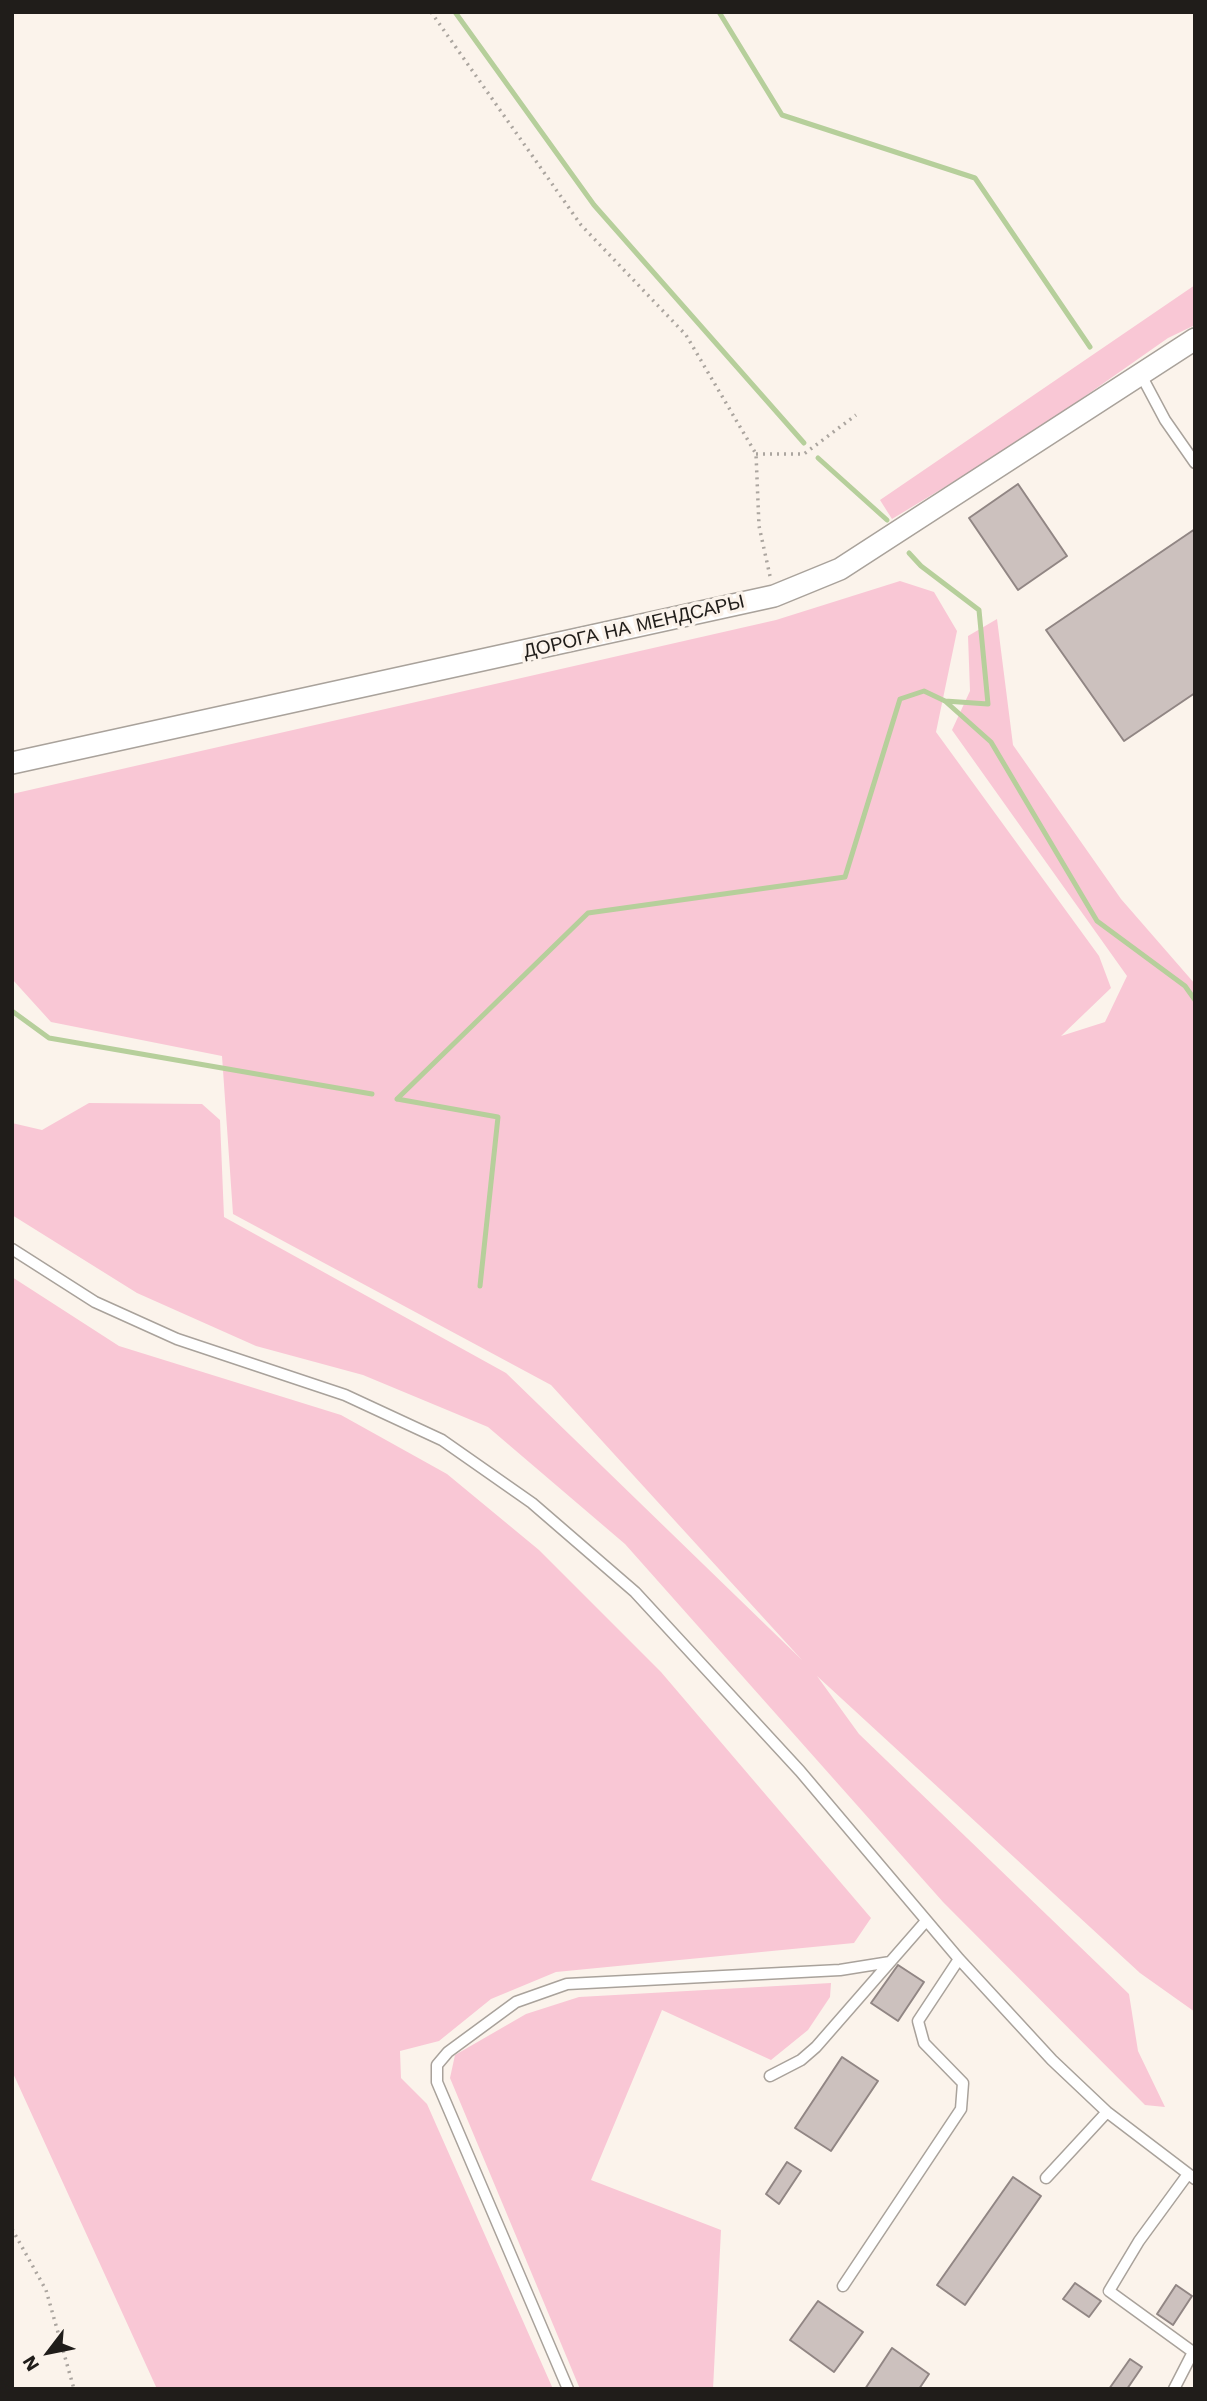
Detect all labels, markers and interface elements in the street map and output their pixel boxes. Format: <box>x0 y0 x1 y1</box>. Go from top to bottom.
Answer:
street label: ДОРОГА НА МЕНДСАРЫ <box>521 590 747 664</box>
north arrow <box>14 2317 84 2387</box>
text: N <box>17 2351 44 2375</box>

